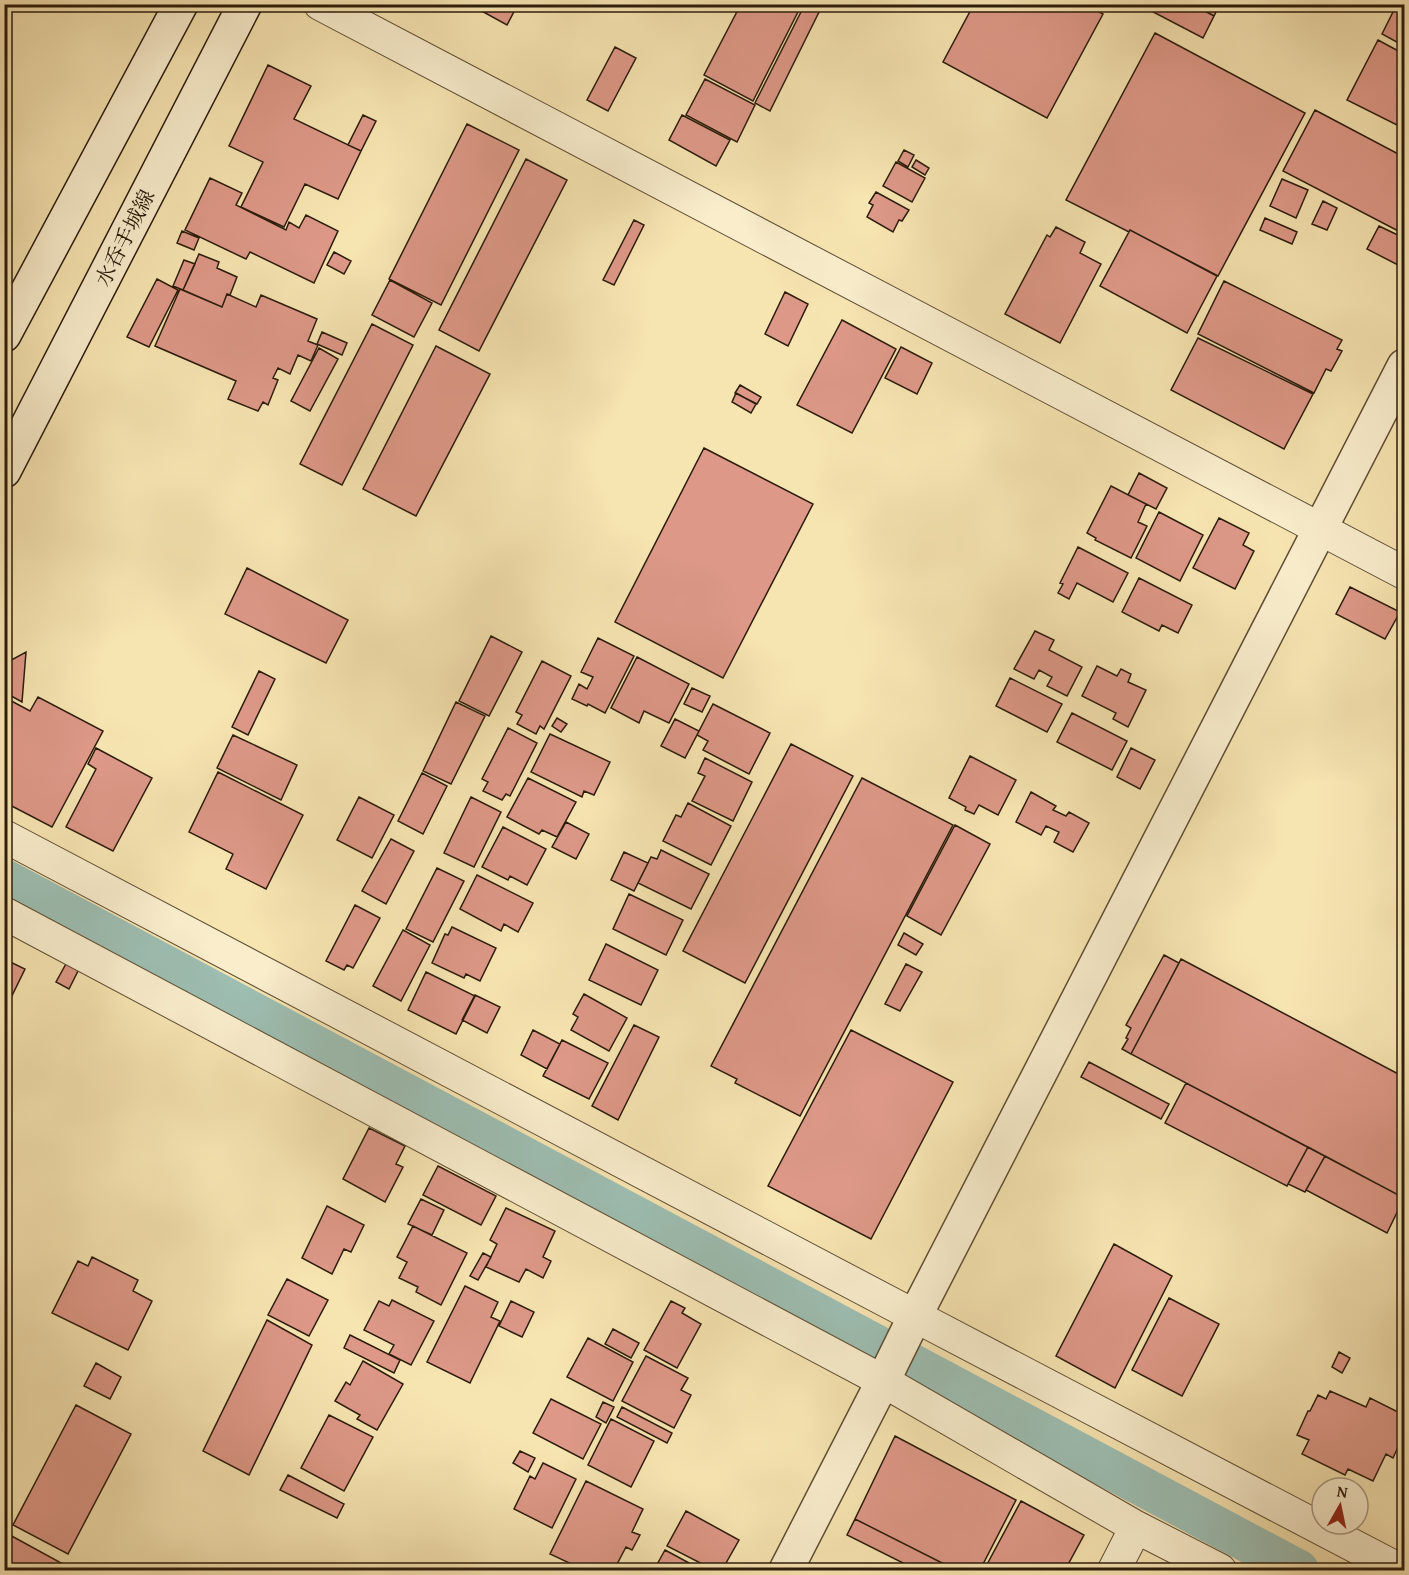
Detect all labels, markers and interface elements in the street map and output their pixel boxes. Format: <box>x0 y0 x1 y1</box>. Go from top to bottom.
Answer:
street label: 水呑手城線 <box>87 184 162 292</box>
north arrow <box>1310 1476 1370 1536</box>
text: N <box>1335 1478 1350 1504</box>

